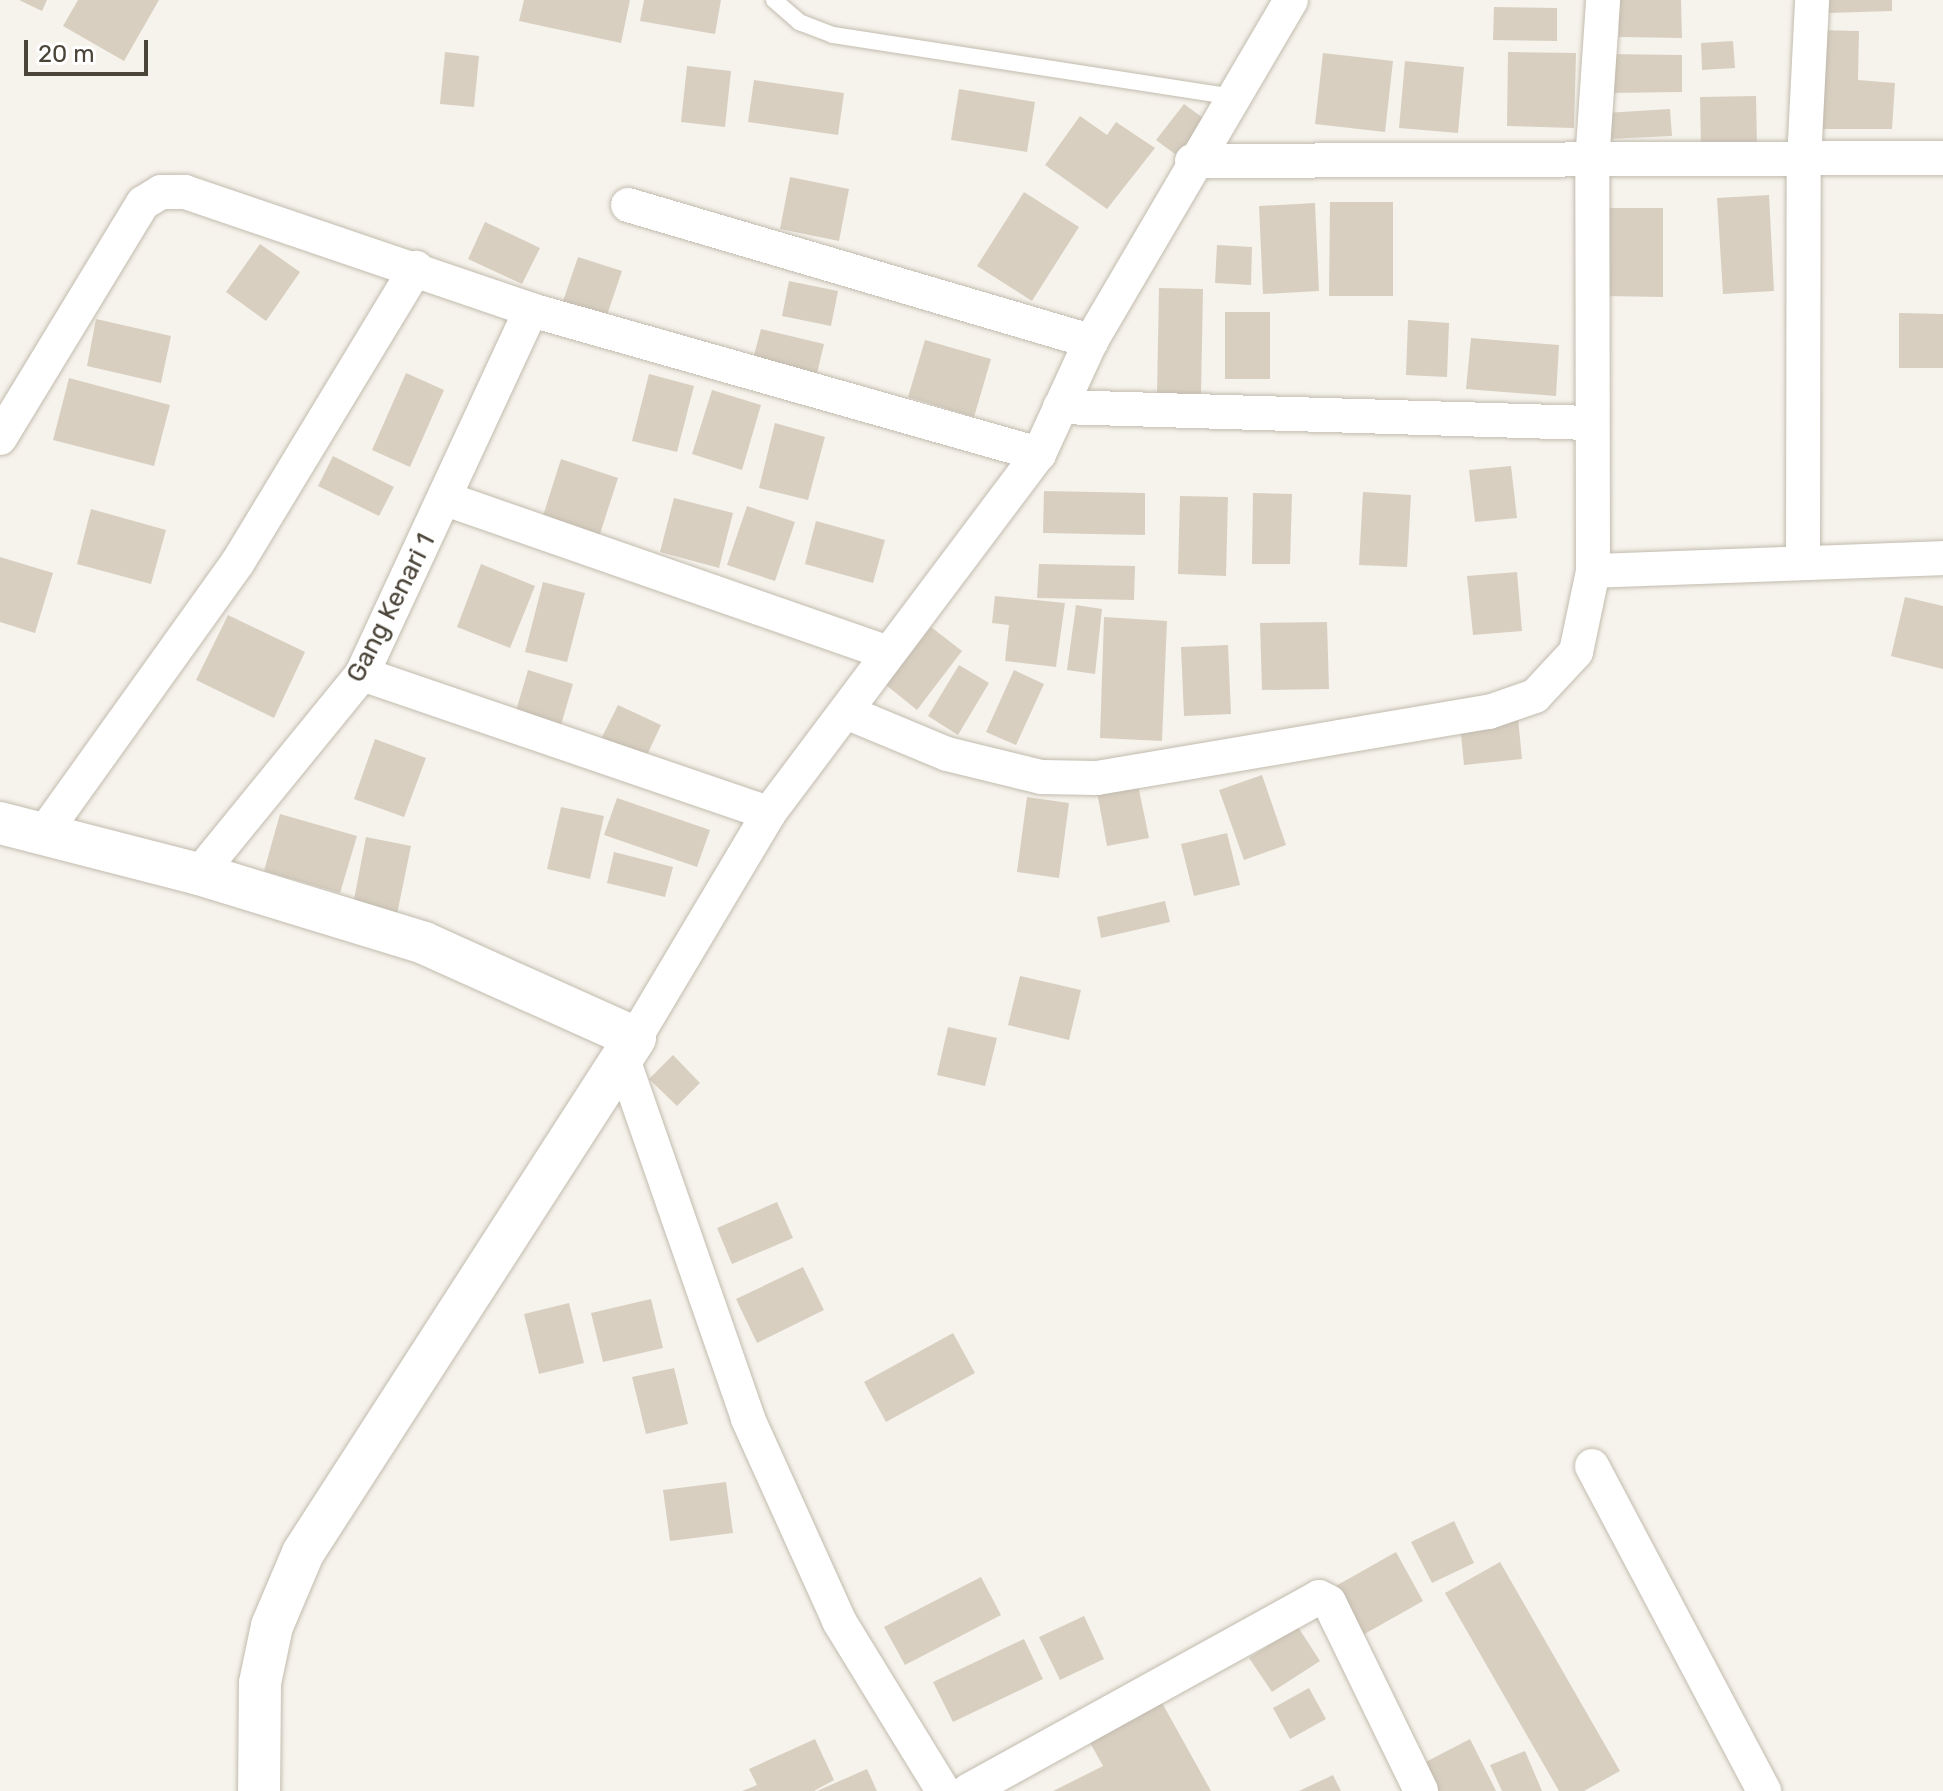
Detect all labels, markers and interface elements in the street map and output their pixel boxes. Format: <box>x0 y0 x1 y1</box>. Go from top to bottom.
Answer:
scale bar <box>28 24 152 74</box>
text: 20 m <box>38 40 95 68</box>
street label: Gang Kenari 1 <box>340 528 442 688</box>

